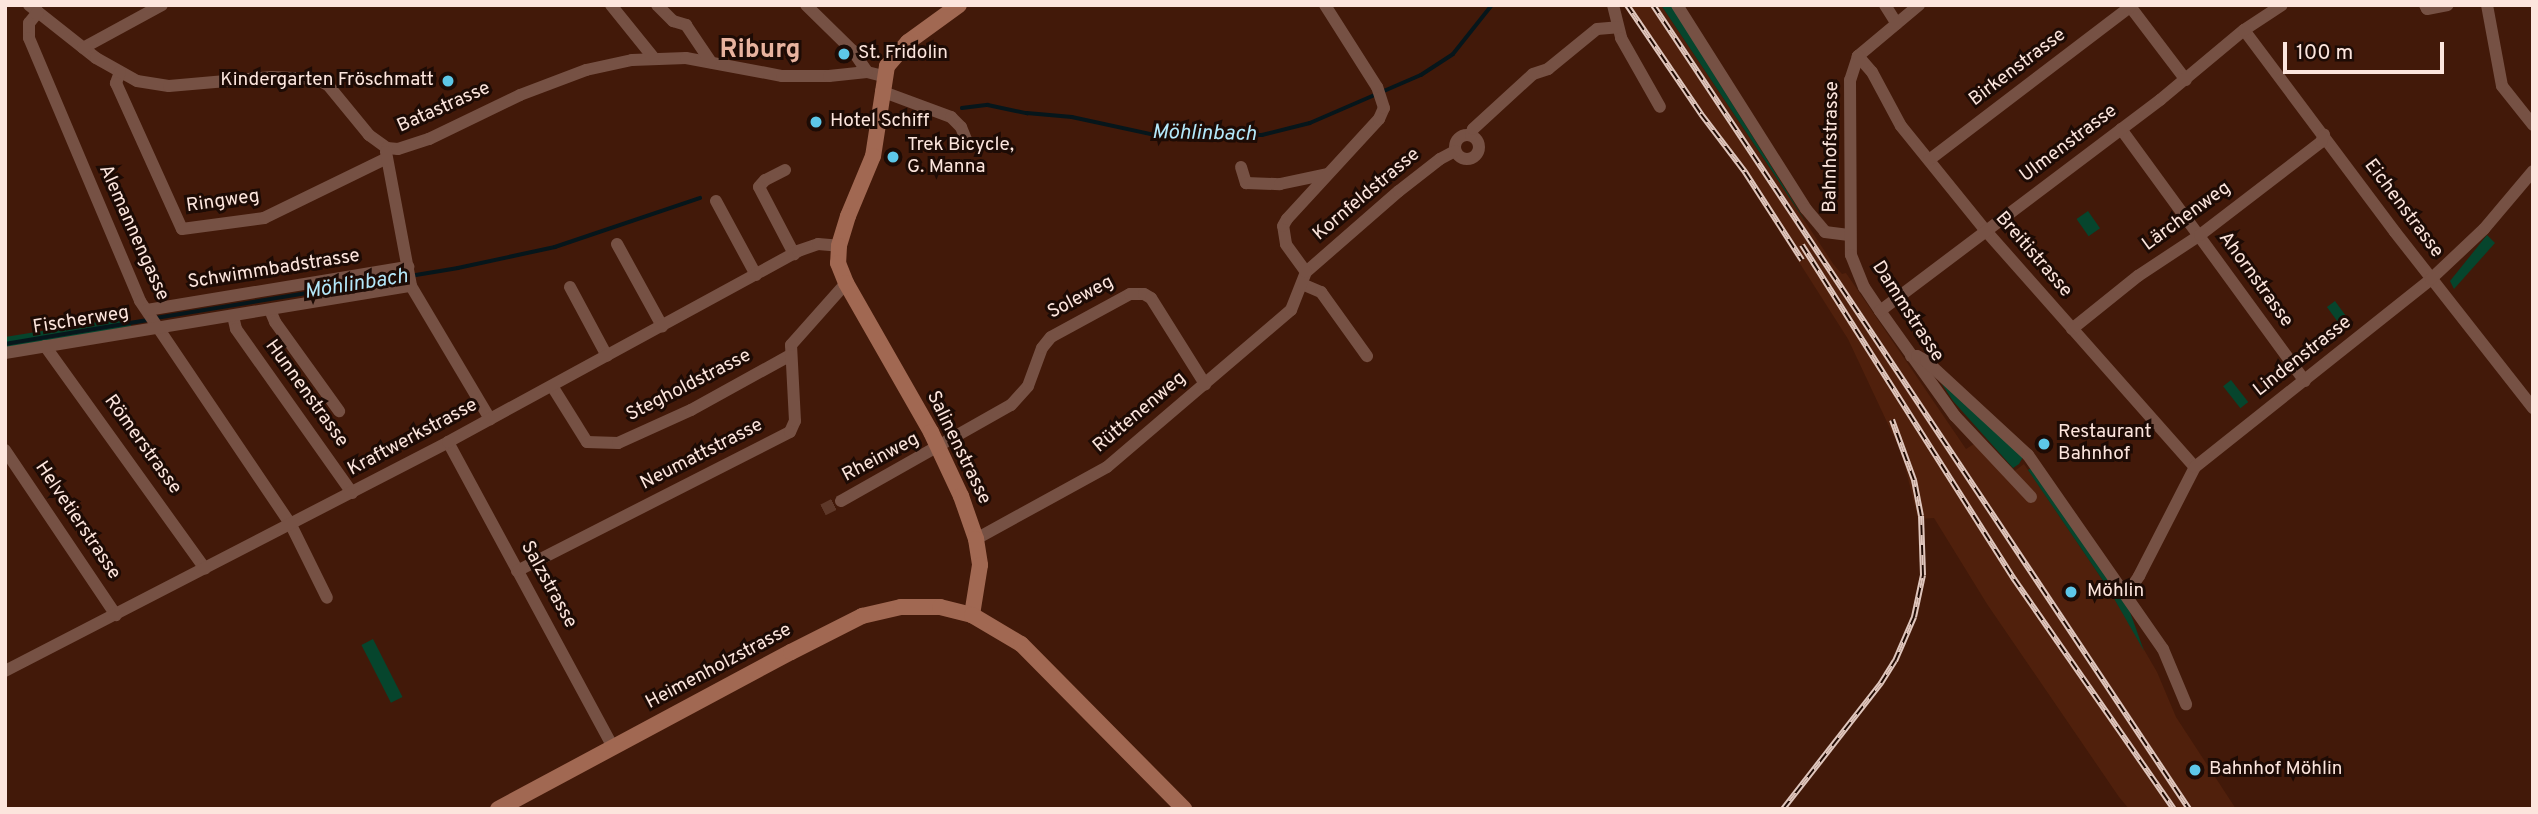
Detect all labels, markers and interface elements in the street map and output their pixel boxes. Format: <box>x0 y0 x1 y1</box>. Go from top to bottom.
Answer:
street label: Birkenstrasse <box>1965 24 2071 112</box>
scale bar <box>2286 28 2447 72</box>
district label: Riburg <box>720 35 800 67</box>
text: 100 m <box>2296 40 2353 67</box>
place label: St. Fridolin <box>858 43 948 65</box>
marker: St. Fridolin <box>836 46 852 62</box>
place label: Kindergarten Fröschmatt <box>220 70 434 92</box>
marker: Kindergarten Fröschmatt <box>440 73 456 89</box>
street label: Batastrasse <box>394 77 494 139</box>
street label: Bahnhofstrasse <box>1819 81 1845 213</box>
street label: Ulmenstrasse <box>2016 100 2122 188</box>
place label: Hotel Schiff <box>830 111 929 133</box>
marker: Hotel Schiff <box>808 114 824 130</box>
water label: Möhlinbach <box>1152 120 1256 148</box>
place label: Trek Bicycle, G. Manna <box>907 135 1014 179</box>
street label: Kornfeldstrasse <box>1309 144 1425 246</box>
marker: Trek Bicycle, G. Manna <box>885 149 901 165</box>
street label: Eichenstrasse <box>2358 155 2448 263</box>
street label: Alemannengasse <box>93 161 173 305</box>
street label: Lärchenweg <box>2138 177 2236 257</box>
street label: Ringweg <box>185 186 261 218</box>
street label: Breitistrasse <box>1990 207 2076 303</box>
street label: Ahornstrasse <box>2213 228 2297 332</box>
street label: Schwimmbadstrasse <box>186 245 362 295</box>
street label: Dammstrasse <box>1866 257 1948 367</box>
water label: Möhlinbach <box>302 264 410 306</box>
street label: Soleweg <box>1044 271 1118 325</box>
street label: Fischerweg <box>31 302 131 340</box>
street label: Lindenstrasse <box>2249 312 2357 402</box>
street label: Hunnenstrasse <box>259 336 353 452</box>
street label: Stegholdstrasse <box>623 345 755 427</box>
street label: Rüttenenweg <box>1089 368 1191 458</box>
street label: Salinenstrasse <box>921 388 995 508</box>
street label: Römerstrasse <box>98 391 186 499</box>
street label: Kraftwerkstrasse <box>344 394 482 482</box>
street label: Neumattstrasse <box>637 414 767 496</box>
place label: Restaurant Bahnhof <box>2058 422 2152 466</box>
street label: Rheinweg <box>839 428 923 488</box>
marker: Restaurant Bahnhof <box>2036 436 2052 452</box>
street label: Helvetierstrasse <box>29 458 125 584</box>
street label: Salzstrasse <box>515 538 581 632</box>
place label: Möhlin <box>2087 581 2144 603</box>
marker: Möhlin <box>2061 582 2081 602</box>
street label: Heimenholzstrasse <box>642 619 796 715</box>
place label: Bahnhof Möhlin <box>2209 759 2343 781</box>
marker: Bahnhof Möhlin <box>2187 762 2203 778</box>

